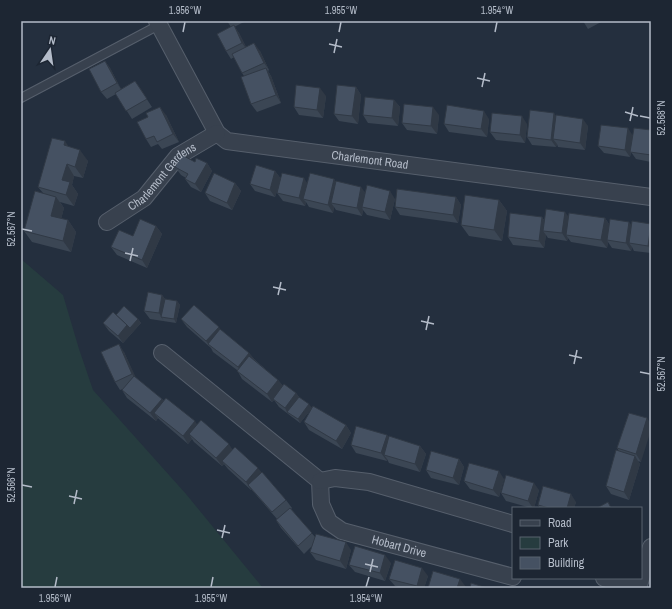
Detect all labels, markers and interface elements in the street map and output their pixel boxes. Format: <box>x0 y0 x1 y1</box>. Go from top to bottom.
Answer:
text: 1.956°W <box>169 4 201 17</box>
text: 1.955°W <box>325 4 357 17</box>
text: 1.954°W <box>481 4 513 17</box>
north arrow <box>30 30 70 70</box>
text: N <box>48 33 57 48</box>
text: 52.568°N <box>655 100 668 136</box>
street label: Charlemont Gardens <box>125 139 199 214</box>
street label: Charlemont Road <box>331 147 409 173</box>
text: 52.567°N <box>5 211 18 247</box>
text: 52.567°N <box>655 356 668 392</box>
text: 52.566°N <box>5 467 18 503</box>
legend <box>512 507 642 579</box>
text: Road <box>548 515 572 531</box>
street label: Hobart Drive <box>370 531 428 561</box>
text: Park <box>548 535 568 551</box>
text: Building <box>548 555 585 571</box>
text: 1.956°W <box>39 592 71 605</box>
text: 1.955°W <box>195 592 227 605</box>
text: 1.954°W <box>350 592 382 605</box>

